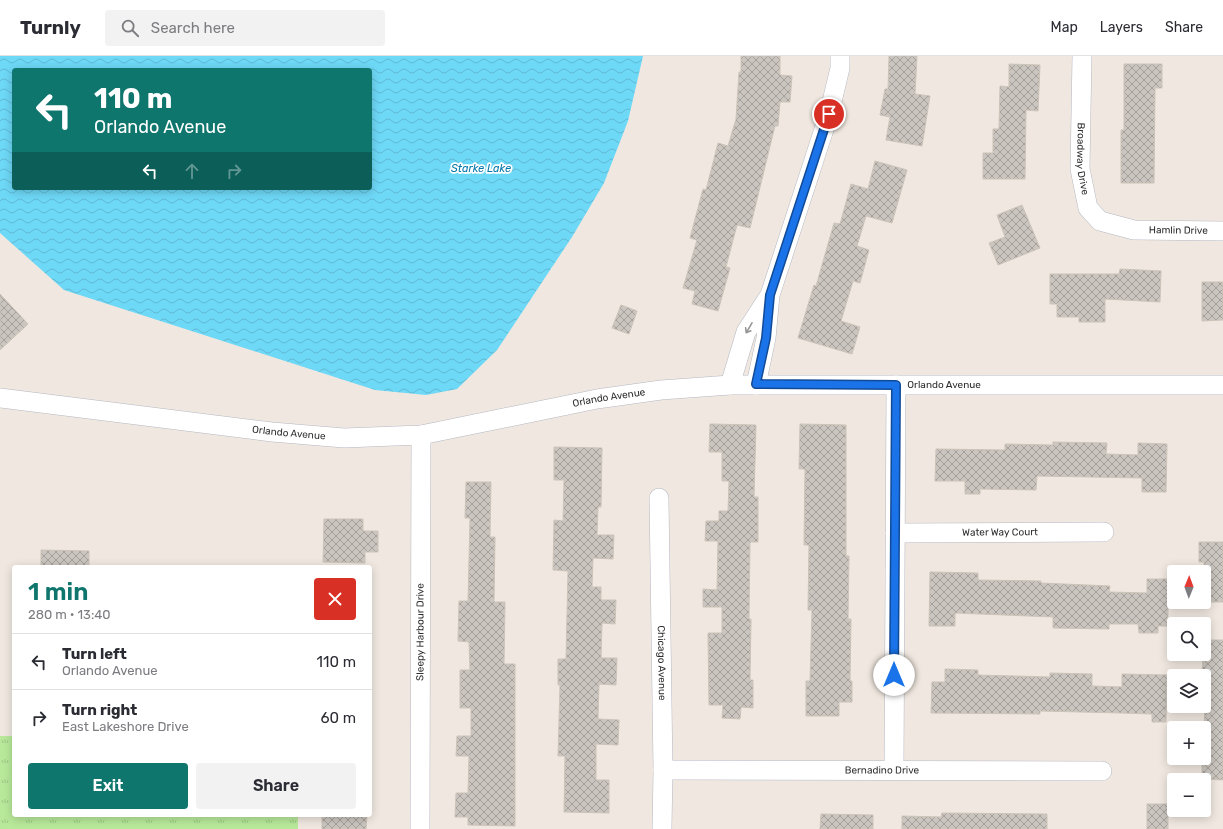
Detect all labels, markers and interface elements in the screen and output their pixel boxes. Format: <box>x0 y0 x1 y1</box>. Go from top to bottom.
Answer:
search box <box>105 10 385 46</box>
text: Turnly <box>20 16 81 39</box>
icon: search <box>119 17 141 39</box>
text: Search here <box>151 19 235 37</box>
text: Map <box>1051 19 1078 36</box>
text: Layers <box>1100 19 1143 36</box>
text: Share <box>1165 19 1203 36</box>
text: 110 m <box>94 82 172 115</box>
icon: left <box>28 84 80 136</box>
pin <box>812 97 846 131</box>
icon: arrive <box>818 103 840 125</box>
text: Orlando Avenue <box>94 116 226 138</box>
street label: Broadway Drive <box>1074 123 1091 196</box>
icon: left <box>139 160 161 182</box>
icon: ahead <box>181 160 203 182</box>
icon: right <box>223 160 245 182</box>
water label: Starke Lake <box>451 162 511 175</box>
street label: Hamlin Drive <box>1149 224 1208 237</box>
one-way arrow <box>745 322 753 334</box>
street label: Orlando Avenue <box>907 379 981 391</box>
street label: Orlando Avenue <box>571 386 646 410</box>
street label: Orlando Avenue <box>252 424 326 442</box>
street label: Water Way Court <box>962 526 1038 539</box>
north arrow <box>1167 565 1211 609</box>
map controls <box>1167 565 1211 817</box>
text: 1 min <box>28 578 88 606</box>
button: close <box>314 578 356 620</box>
street label: Sleepy Harbour Drive <box>414 583 427 681</box>
text: 280 m · 13:40 <box>28 607 111 622</box>
button: search <box>1167 617 1211 661</box>
street label: Chicago Avenue <box>655 625 668 701</box>
text: Turn left <box>62 645 127 663</box>
icon: left <box>28 651 50 673</box>
text: 110 m <box>317 653 356 671</box>
position arrow <box>873 654 915 696</box>
text: Orlando Avenue <box>62 663 158 678</box>
button: layers <box>1167 669 1211 713</box>
text: Turn right <box>62 701 137 719</box>
icon: right <box>28 707 50 729</box>
text: 60 m <box>320 709 356 727</box>
text: East Lakeshore Drive <box>62 719 189 734</box>
button: + <box>1167 721 1211 765</box>
button: Exit <box>28 763 188 809</box>
button: Share <box>196 763 356 809</box>
street label: Bernadino Drive <box>845 764 920 777</box>
button: − <box>1167 773 1211 817</box>

